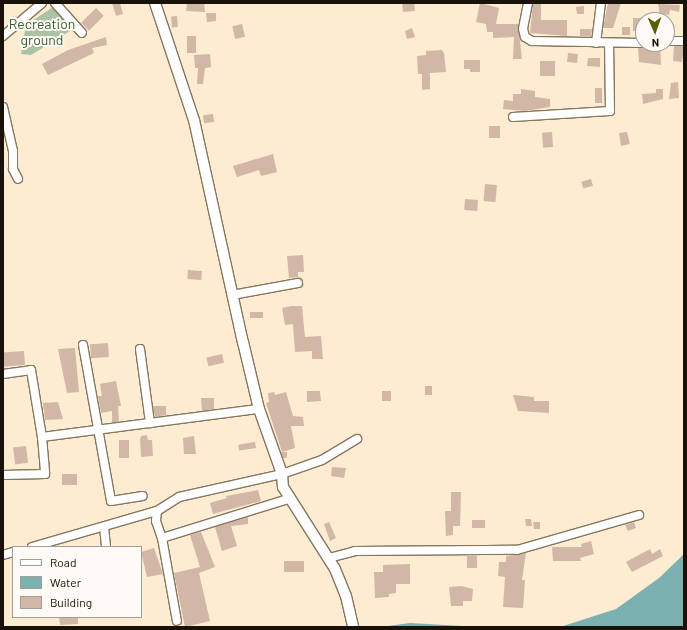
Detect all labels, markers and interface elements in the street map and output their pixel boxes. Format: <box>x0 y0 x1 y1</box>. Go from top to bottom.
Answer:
north arrow <box>635 12 675 52</box>
park label: Recreation ground <box>9 16 75 48</box>
text: N <box>652 37 659 50</box>
legend <box>12 546 142 618</box>
text: Road <box>50 555 77 569</box>
text: Water <box>50 575 81 589</box>
text: Building <box>50 595 92 609</box>

